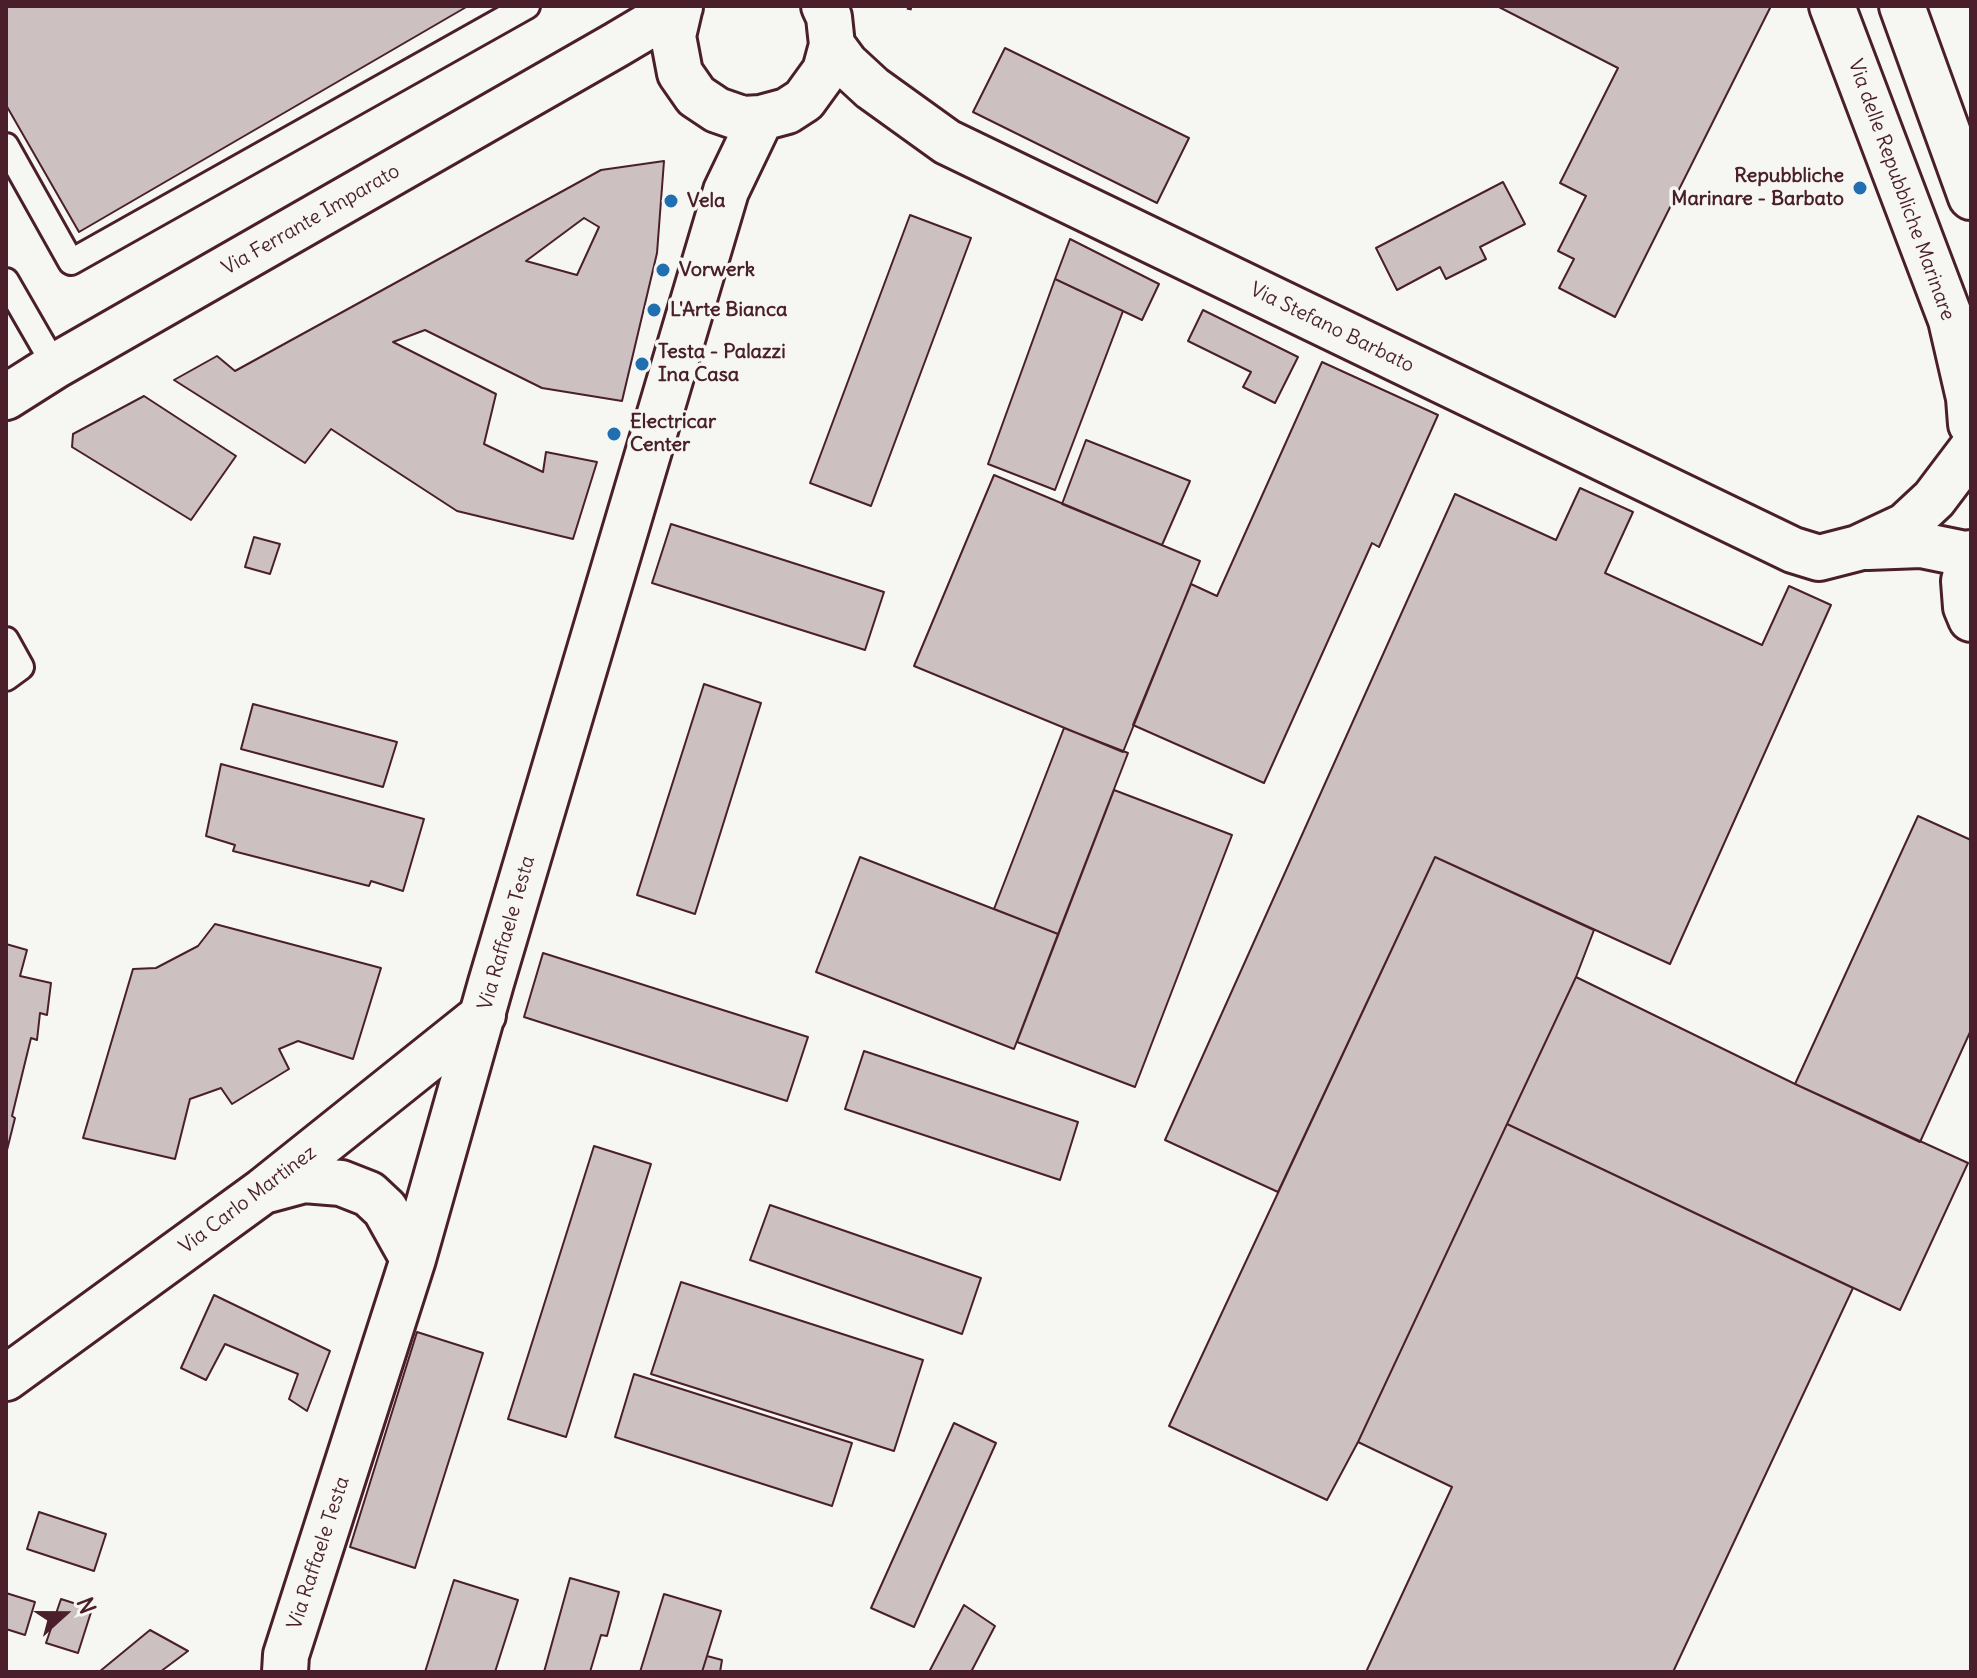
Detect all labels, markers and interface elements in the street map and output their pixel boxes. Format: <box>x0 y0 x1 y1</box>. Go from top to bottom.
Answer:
street label: Via delle Repubbliche Marinare <box>1843 56 1959 324</box>
street label: Via Ferrante Imparato <box>218 159 404 281</box>
place label: Repubbliche Marinare - Barbato <box>1671 164 1844 211</box>
marker: Repubbliche Marinare - Barbato <box>1851 179 1869 197</box>
place label: Vela <box>687 189 725 213</box>
marker: Vela <box>662 192 680 210</box>
place label: Vorwerk <box>679 258 755 282</box>
marker: Vorwerk <box>654 261 672 279</box>
street label: Via Stefano Barbato <box>1246 278 1418 378</box>
place label: L'Arte Bianca <box>670 298 787 322</box>
marker: L'Arte Bianca <box>645 301 663 319</box>
place label: Testa - Palazzi Ina Casa <box>658 340 786 387</box>
marker: Testa - Palazzi Ina Casa <box>633 355 651 373</box>
place label: Electricar Center <box>630 410 716 457</box>
marker: Electricar Center <box>605 425 623 443</box>
street label: Via Raffaele Testa <box>474 853 540 1013</box>
street label: Via Carlo Martinez <box>175 1141 321 1259</box>
street label: Via Raffaele Testa <box>283 1474 355 1632</box>
north arrow <box>24 1574 104 1654</box>
text: N <box>71 1593 102 1618</box>

